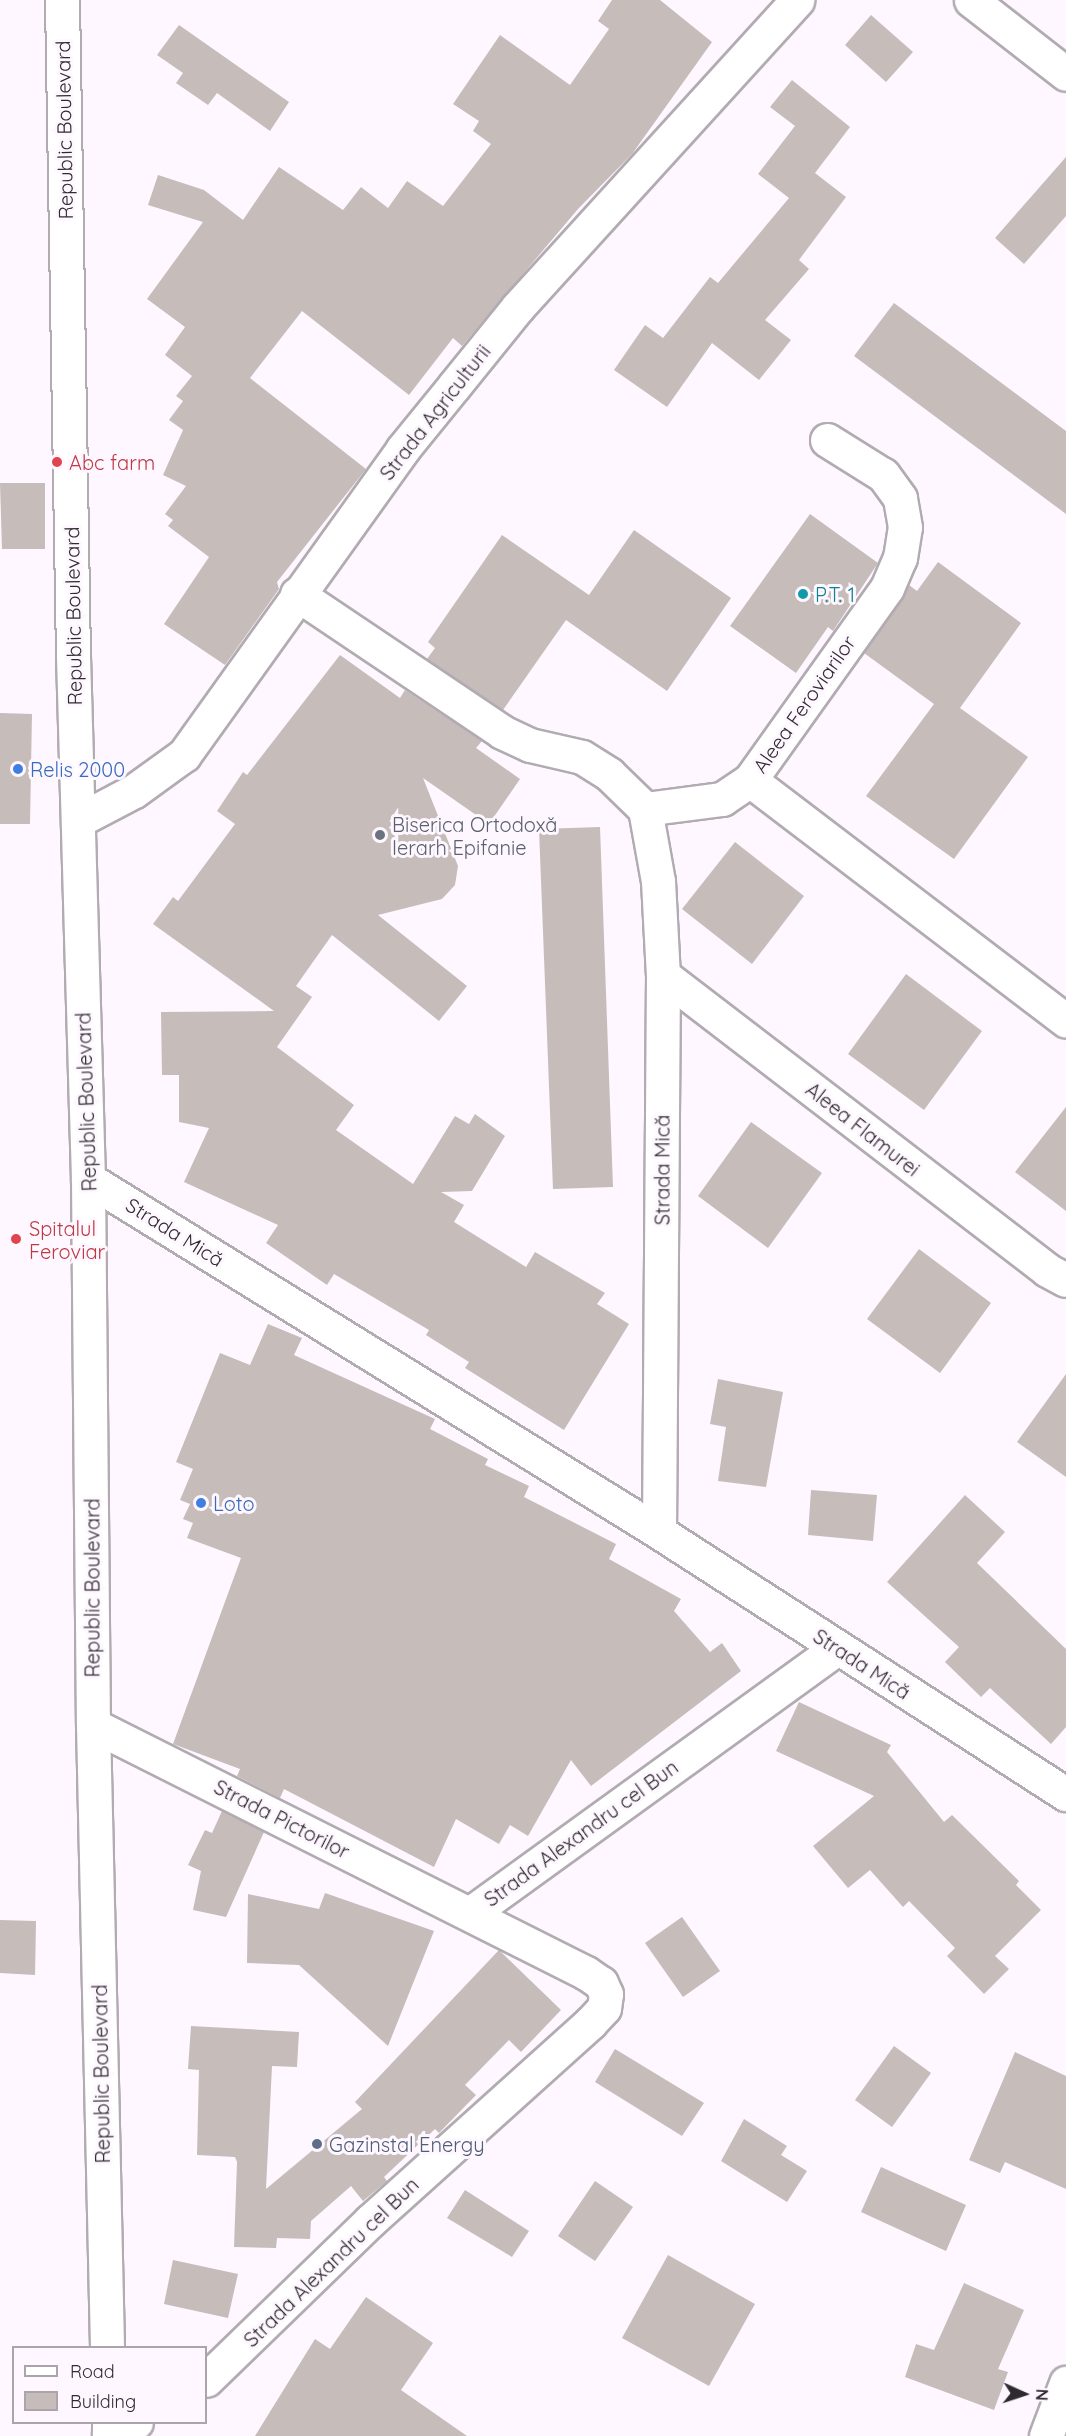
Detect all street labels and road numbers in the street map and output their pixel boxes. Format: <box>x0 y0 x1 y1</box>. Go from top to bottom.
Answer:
street label: Republic Boulevard <box>50 40 78 220</box>
street label: Strada Agriculturii <box>375 339 495 485</box>
street label: Republic Boulevard <box>59 526 87 706</box>
street label: Aleea Feroviarilor <box>748 631 860 777</box>
street label: Republic Boulevard <box>71 1012 101 1192</box>
street label: Aleea Flamurei <box>801 1077 925 1181</box>
street label: Strada Mică <box>650 1115 674 1225</box>
street label: Strada Mică <box>122 1193 228 1271</box>
street label: Republic Boulevard <box>80 1498 104 1678</box>
street label: Strada Mică <box>809 1624 915 1704</box>
street label: Strada Alexandru cel Bun <box>479 1755 683 1911</box>
street label: Strada Pictorilor <box>210 1775 354 1863</box>
street label: Republic Boulevard <box>87 1984 115 2164</box>
street label: Strada Alexandru cel Bun <box>239 2172 423 2352</box>

